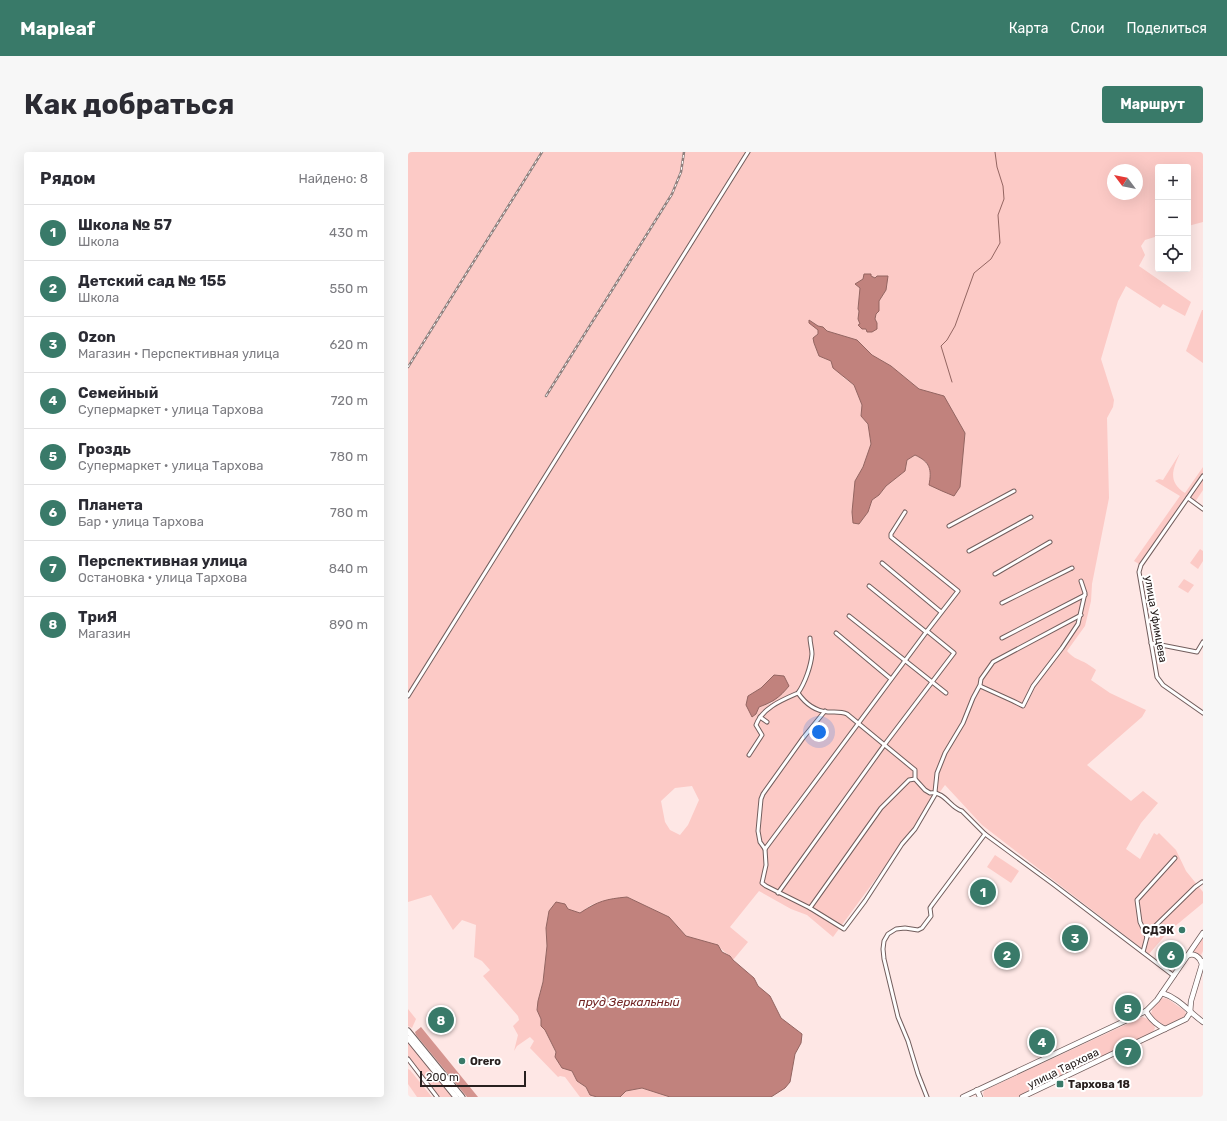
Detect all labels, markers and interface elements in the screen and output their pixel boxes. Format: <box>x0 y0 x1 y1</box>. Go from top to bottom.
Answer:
text: Mapleaf <box>20 17 95 40</box>
text: Карта <box>1009 20 1049 37</box>
text: Слои <box>1071 20 1105 37</box>
text: Поделиться <box>1127 20 1207 37</box>
button: Маршрут <box>1102 86 1203 123</box>
text: Как добраться <box>24 88 234 121</box>
north arrow <box>1107 164 1143 200</box>
map controls <box>1155 164 1191 272</box>
button: + <box>1155 164 1191 200</box>
text: Рядом <box>40 168 96 188</box>
text: Найдено: 8 <box>298 171 368 186</box>
button: − <box>1155 200 1191 236</box>
text: Школа № 57 <box>78 216 172 234</box>
text: 1 <box>50 225 56 240</box>
text: 430 m <box>329 225 368 240</box>
text: Школа <box>78 234 119 249</box>
button: locate <box>1155 236 1191 272</box>
text: Детский сад № 155 <box>78 272 226 290</box>
text: 2 <box>49 281 57 296</box>
text: 550 m <box>330 281 368 296</box>
text: Школа <box>78 290 119 305</box>
text: Ozon <box>78 328 116 346</box>
text: 3 <box>49 337 57 352</box>
text: 620 m <box>330 337 368 352</box>
text: Магазин · Перспективная улица <box>78 346 279 361</box>
text: Семейный <box>78 384 158 402</box>
text: 4 <box>49 393 57 408</box>
text: 720 m <box>331 393 368 408</box>
text: Супермаркет · улица Тархова <box>78 402 264 417</box>
text: Гроздь <box>78 440 131 458</box>
text: 5 <box>49 449 57 464</box>
text: 780 m <box>330 449 368 464</box>
text: Супермаркет · улица Тархова <box>78 458 264 473</box>
text: Планета <box>78 496 143 514</box>
text: 6 <box>49 505 57 520</box>
text: 780 m <box>330 505 368 520</box>
text: Бар · улица Тархова <box>78 514 204 529</box>
text: Перспективная улица <box>78 552 247 570</box>
text: 7 <box>49 561 57 576</box>
text: 840 m <box>329 561 368 576</box>
text: Остановка · улица Тархова <box>78 570 247 585</box>
street label: улица Уфимцева <box>1141 575 1170 664</box>
text: ТриЯ <box>78 608 117 626</box>
text: 8 <box>49 617 57 632</box>
text: 890 m <box>329 617 368 632</box>
text: Магазин <box>78 626 131 641</box>
your location <box>809 722 829 742</box>
pin: 1 <box>970 877 996 907</box>
pin: 3 <box>1062 923 1088 953</box>
place label: СДЭК <box>1142 924 1174 937</box>
marker: СДЭК <box>1177 925 1187 935</box>
pin: 2 <box>994 940 1020 970</box>
pin: 6 <box>1158 940 1184 970</box>
pin: 5 <box>1115 993 1141 1023</box>
water label: пруд Зеркальный <box>578 995 680 1009</box>
pin: 8 <box>428 1005 454 1035</box>
pin: 4 <box>1029 1027 1055 1057</box>
pin: 7 <box>1115 1037 1141 1067</box>
street label: улица Тархова <box>1025 1046 1101 1091</box>
place label: Orero <box>470 1055 501 1068</box>
marker: Orero <box>457 1056 467 1066</box>
scale bar <box>420 1069 526 1088</box>
text: 200 m <box>426 1071 459 1084</box>
place label: Тархова 18 <box>1068 1078 1130 1091</box>
marker: Тархова 18 <box>1055 1079 1065 1089</box>

